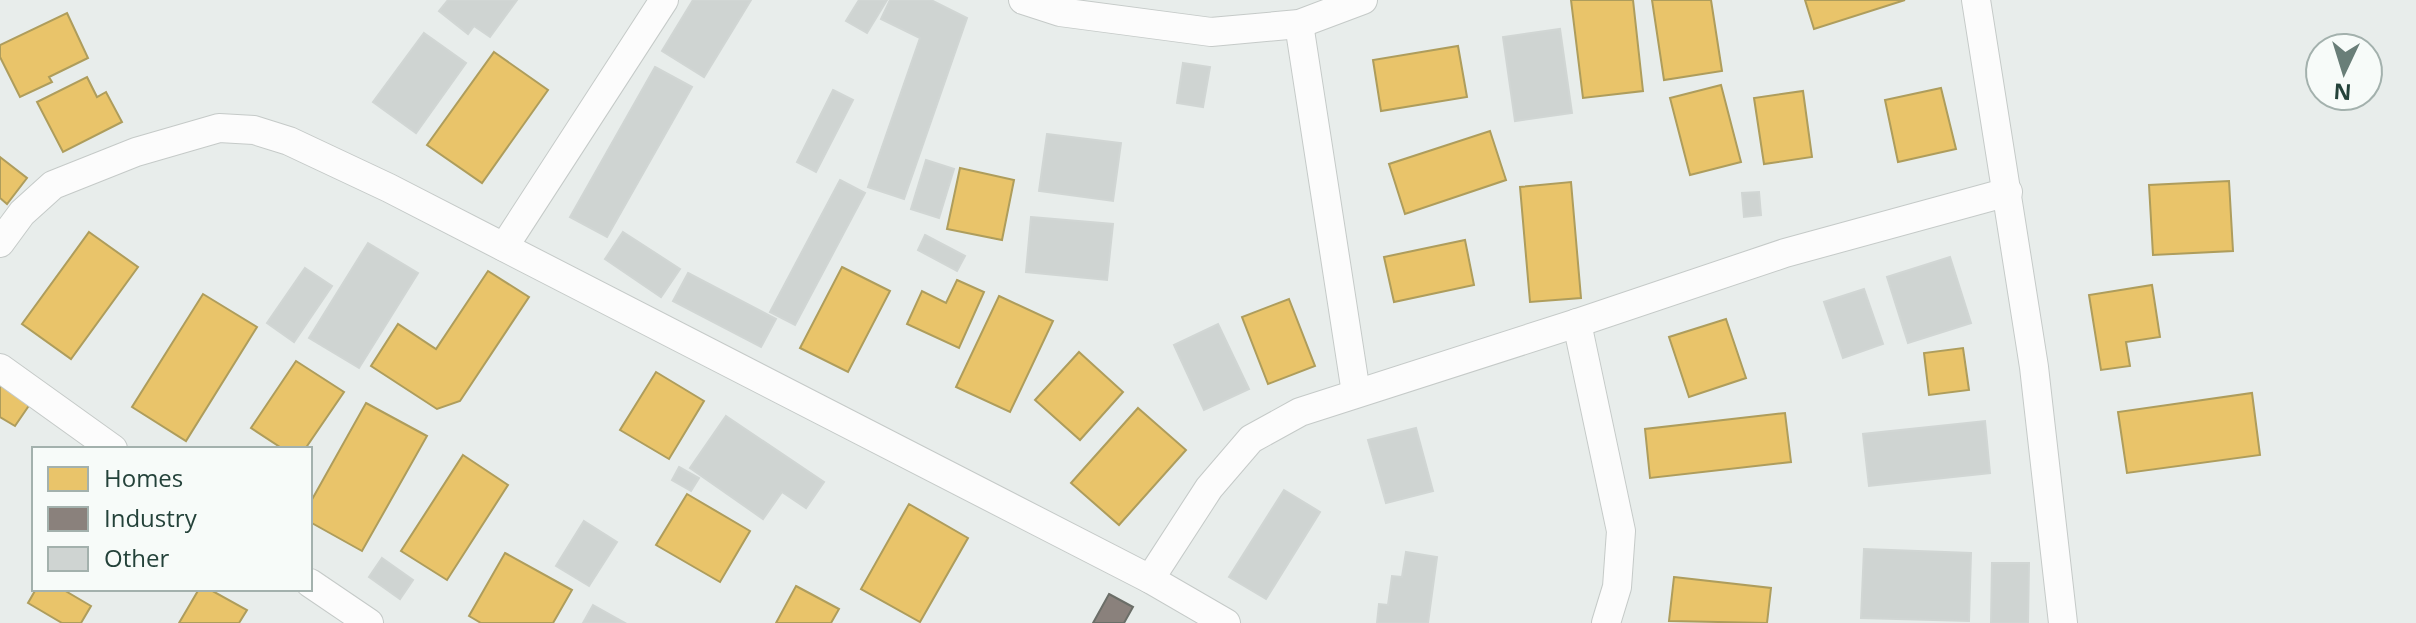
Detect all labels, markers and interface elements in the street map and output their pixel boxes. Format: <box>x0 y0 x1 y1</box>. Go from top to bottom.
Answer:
north arrow <box>2304 32 2384 112</box>
text: N <box>2333 77 2353 109</box>
legend <box>32 447 312 591</box>
text: Homes <box>104 461 183 494</box>
text: Industry <box>104 501 198 534</box>
text: Other <box>104 541 169 574</box>

